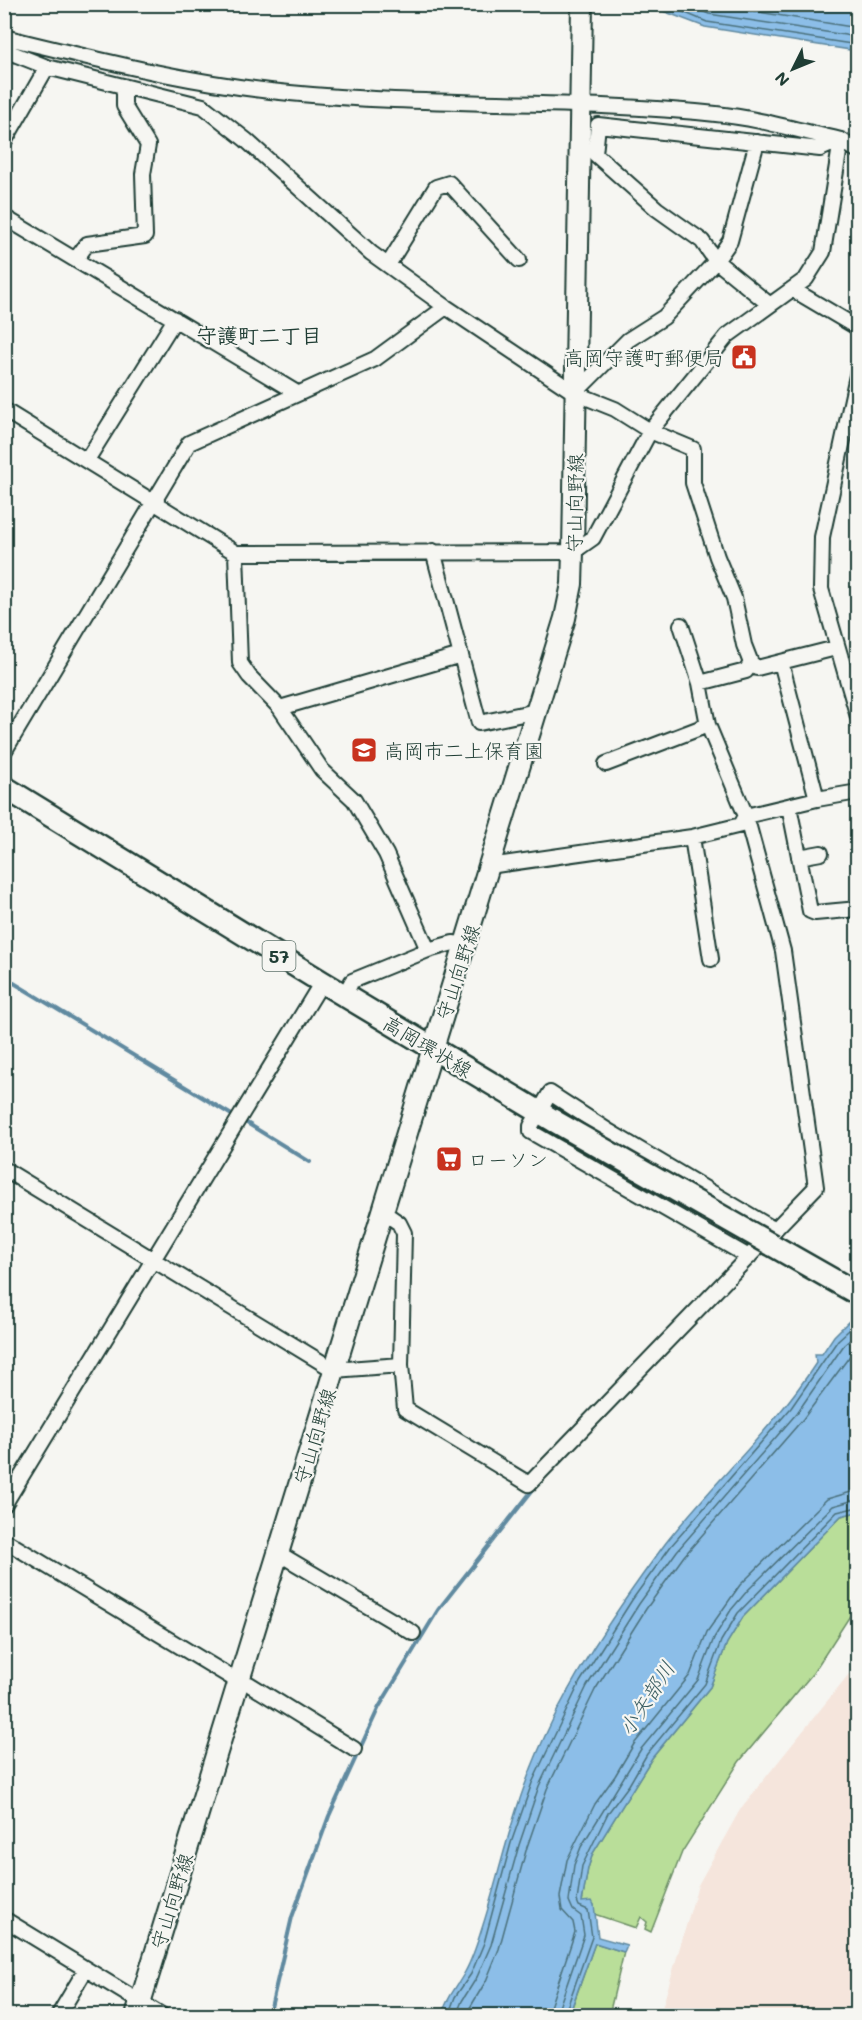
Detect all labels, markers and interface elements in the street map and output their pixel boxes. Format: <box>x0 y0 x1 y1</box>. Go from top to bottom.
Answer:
north arrow <box>763 39 823 99</box>
text: N <box>770 68 793 91</box>
district label: 守護町二丁目 <box>196 321 322 348</box>
public building icon: 高岡守護町郵便局 <box>729 342 759 372</box>
place label: 高岡守護町郵便局 <box>564 344 724 370</box>
street label: 守山向野線 <box>560 453 588 553</box>
school or university icon: 高岡市二上保育園 <box>349 735 379 765</box>
place label: 高岡市二上保育園 <box>384 737 544 763</box>
street label: 守山向野線 <box>429 920 485 1024</box>
road number: 57 <box>262 941 296 971</box>
street label: 高岡環状線 <box>378 1009 478 1083</box>
supermarket icon: ローソン <box>434 1144 464 1174</box>
place label: ローソン <box>468 1146 548 1172</box>
street label: 守山向野線 <box>287 1384 341 1488</box>
water label: 小矢部川 <box>612 1655 680 1741</box>
street label: 守山向野線 <box>144 1849 198 1953</box>

